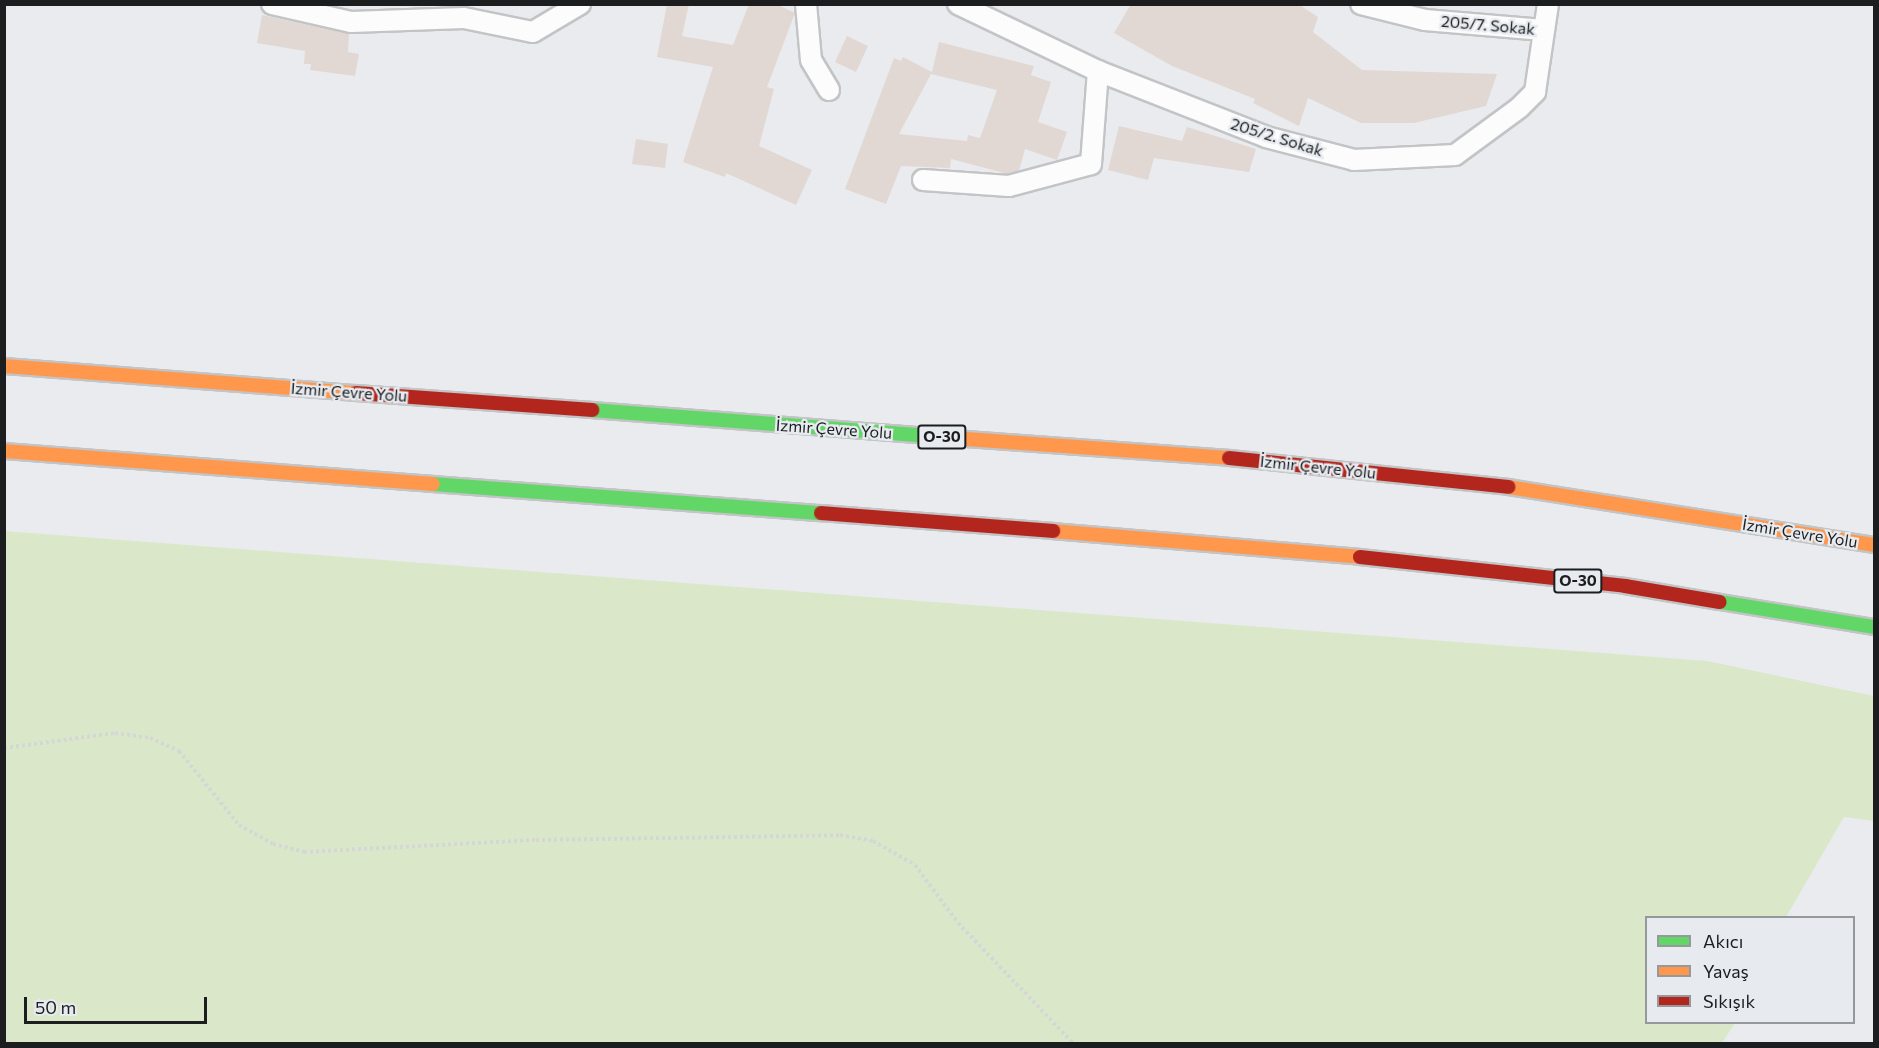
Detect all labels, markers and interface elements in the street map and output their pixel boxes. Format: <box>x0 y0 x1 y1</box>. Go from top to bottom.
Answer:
street label: 205/7. Sokak <box>1440 11 1536 39</box>
street label: 205/2. Sokak <box>1228 114 1326 160</box>
street label: İzmir Çevre Yolu <box>290 378 408 406</box>
street label: İzmir Çevre Yolu <box>775 415 893 443</box>
road number: O-30 <box>916 425 968 449</box>
street label: İzmir Çevre Yolu <box>1259 451 1377 483</box>
street label: İzmir Çevre Yolu <box>1741 514 1859 552</box>
road number: O-30 <box>1552 569 1604 593</box>
legend <box>1645 916 1855 1024</box>
text: Akıcı <box>1703 930 1743 952</box>
text: Yavaş <box>1703 960 1749 982</box>
scale bar <box>27 985 210 1023</box>
text: Sıkışık <box>1703 990 1755 1012</box>
text: 50 m <box>35 996 76 1018</box>

